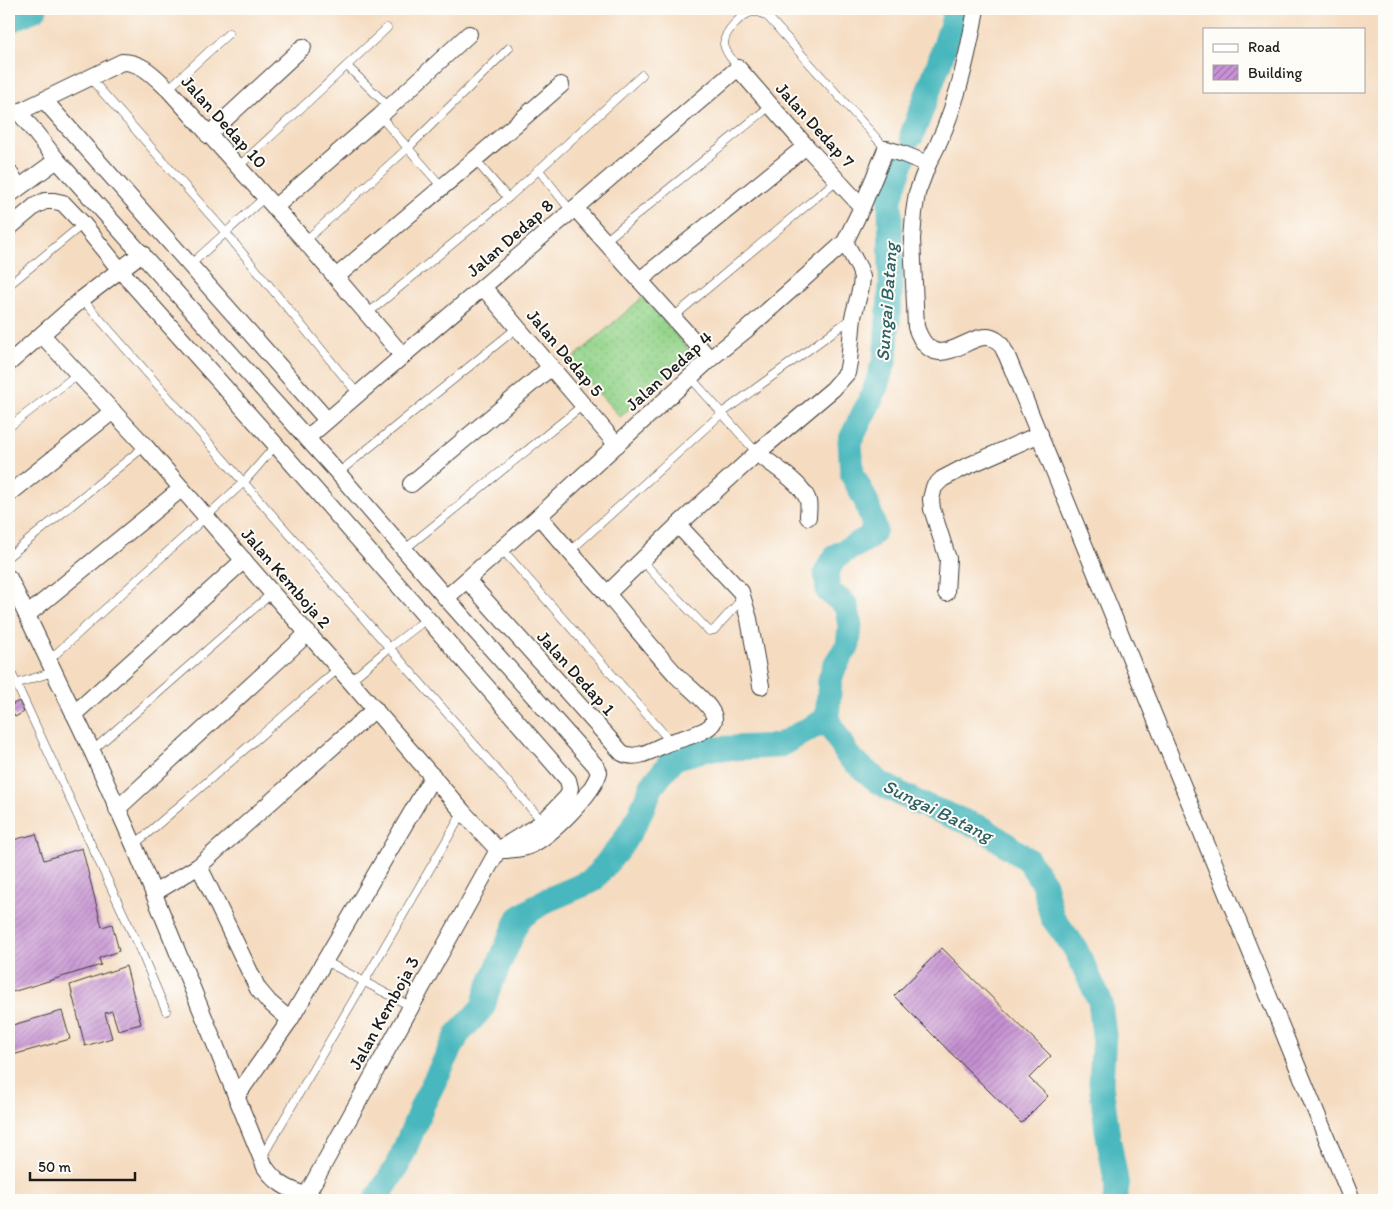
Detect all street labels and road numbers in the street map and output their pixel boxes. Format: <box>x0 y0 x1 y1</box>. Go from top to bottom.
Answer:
street label: Jalan Dedap 10 <box>176 71 272 173</box>
street label: Jalan Dedap 7 <box>771 78 859 172</box>
street label: Jalan Dedap 8 <box>462 194 558 282</box>
street label: Jalan Dedap 5 <box>522 305 608 401</box>
street label: Jalan Dedap 4 <box>621 326 717 416</box>
street label: Jalan Kemboja 2 <box>236 523 336 633</box>
street label: Jalan Dedap 1 <box>532 626 620 720</box>
street label: Jalan Kemboja 3 <box>344 952 424 1074</box>

